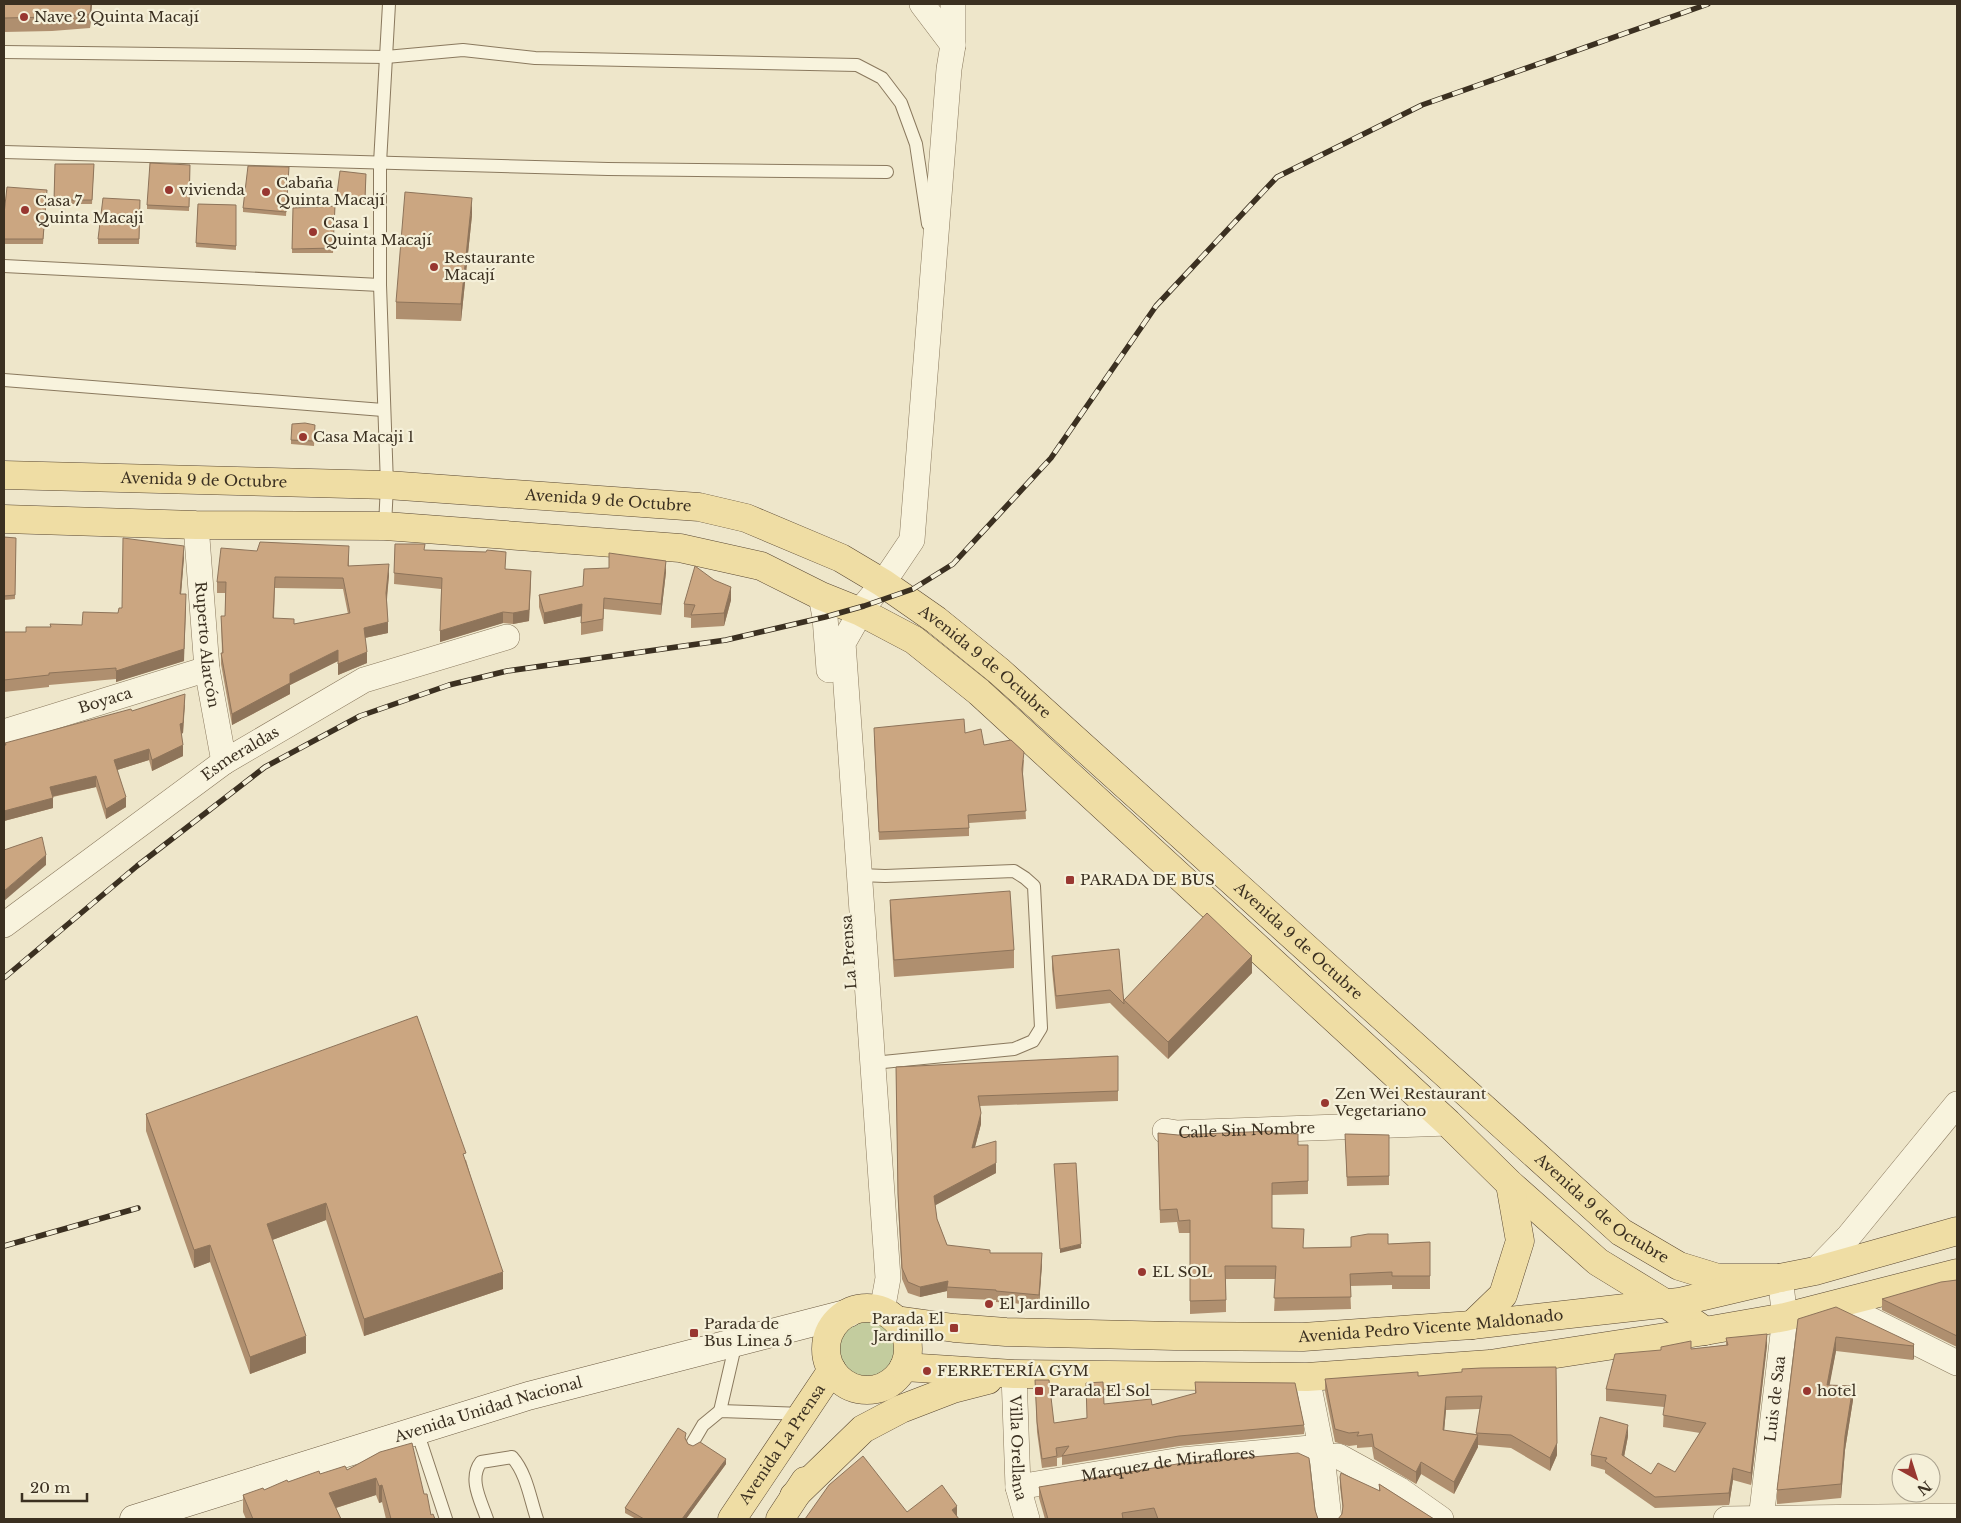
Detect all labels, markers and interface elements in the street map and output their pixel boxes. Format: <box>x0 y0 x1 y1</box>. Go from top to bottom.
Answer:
place label: Nave 2 Quinta Macají <box>34 7 200 26</box>
marker: Nave 2 Quinta Macají <box>18 11 30 23</box>
place label: Cabaña Quinta Macají <box>276 173 385 209</box>
place label: vivienda <box>179 180 246 199</box>
marker: vivienda <box>163 184 175 196</box>
marker: Cabaña Quinta Macají <box>260 186 272 198</box>
place label: Casa 7 Quinta Macaji <box>35 191 144 227</box>
marker: Casa 7 Quinta Macaji <box>19 204 31 216</box>
place label: Casa 1 Quinta Macají <box>323 213 432 249</box>
marker: Casa 1 Quinta Macají <box>307 226 319 238</box>
place label: Restaurante Macají <box>444 248 535 284</box>
marker: Restaurante Macají <box>428 261 440 273</box>
place label: Casa Macaji 1 <box>313 427 414 446</box>
marker: Casa Macaji 1 <box>297 431 309 443</box>
street label: Avenida 9 de Octubre <box>119 468 288 491</box>
street label: Avenida 9 de Octubre <box>524 485 692 515</box>
street label: Ruperto Alarcón <box>191 581 224 709</box>
street label: Avenida 9 de Octubre <box>914 600 1055 722</box>
street label: Boyaca <box>76 683 135 717</box>
street label: Esmeraldas <box>197 722 282 785</box>
place label: PARADA DE BUS <box>1080 870 1215 889</box>
marker: PARADA DE BUS <box>1064 874 1076 886</box>
street label: Avenida 9 de Octubre <box>1230 877 1367 1004</box>
street label: La Prensa <box>836 913 861 990</box>
place label: Zen Wei Restaurant Vegetariano <box>1334 1084 1487 1120</box>
marker: Zen Wei Restaurant Vegetariano <box>1319 1097 1331 1109</box>
street label: Calle Sin Nombre <box>1178 1118 1316 1142</box>
street label: Avenida 9 de Octubre <box>1530 1148 1673 1267</box>
place label: EL SOL <box>1152 1262 1212 1281</box>
marker: EL SOL <box>1136 1266 1148 1278</box>
place label: El Jardinillo <box>999 1294 1090 1313</box>
marker: El Jardinillo <box>983 1298 995 1310</box>
street label: Avenida Pedro Vicente Maldonado <box>1297 1305 1564 1346</box>
place label: Parada El Jardinillo <box>871 1309 944 1345</box>
place label: Parada de Bus Linea 5 <box>704 1314 793 1350</box>
marker: Parada El Jardinillo <box>948 1322 960 1334</box>
marker: Parada de Bus Linea 5 <box>688 1327 700 1339</box>
street label: Luis de Saa <box>1760 1354 1789 1443</box>
place label: FERRETERÍA GYM <box>937 1361 1089 1380</box>
marker: FERRETERÍA GYM <box>921 1365 933 1377</box>
street label: Avenida Unidad Nacional <box>391 1372 584 1446</box>
street label: Avenida La Prensa <box>734 1380 829 1509</box>
place label: Parada El Sol <box>1049 1381 1150 1400</box>
place label: hotel <box>1817 1381 1856 1400</box>
marker: Parada El Sol <box>1033 1385 1045 1397</box>
marker: hotel <box>1801 1385 1813 1397</box>
street label: Villa Orellana <box>1006 1394 1032 1503</box>
street label: Marquez de Miraflores <box>1080 1443 1256 1485</box>
north arrow <box>1891 1453 1941 1503</box>
scale bar <box>22 1470 88 1502</box>
text: N <box>1913 1477 1935 1499</box>
text: 20 m <box>30 1478 70 1497</box>

